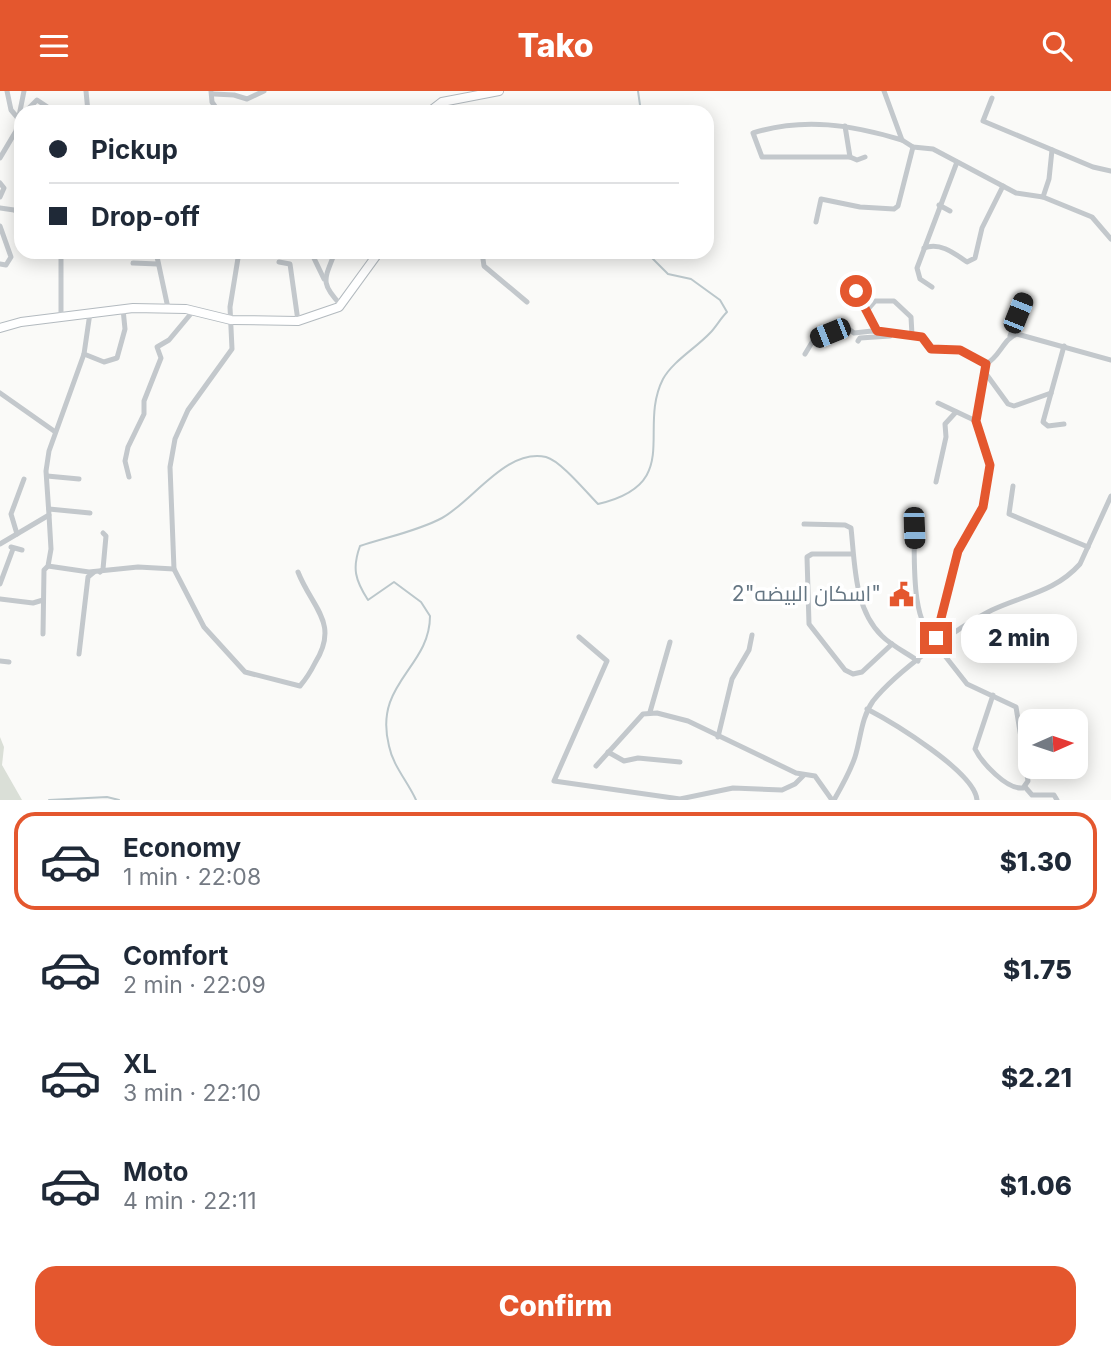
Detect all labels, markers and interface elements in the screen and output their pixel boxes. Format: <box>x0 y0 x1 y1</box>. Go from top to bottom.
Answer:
text: Tako <box>517 26 594 65</box>
icon: menu <box>35 27 73 65</box>
icon: search <box>1038 27 1076 65</box>
text: Pickup <box>91 134 178 165</box>
text: Drop-off <box>91 201 200 232</box>
route start <box>840 275 872 307</box>
car <box>1001 290 1036 336</box>
car <box>807 315 854 351</box>
car <box>903 507 926 549</box>
public building icon: اسكان البيضه"2" <box>887 580 915 608</box>
place label: اسكان البيضه"2" <box>732 581 881 607</box>
callout: 2 min <box>960 613 1076 663</box>
route end <box>920 622 952 654</box>
text: 2 min <box>988 624 1050 652</box>
north arrow <box>1018 709 1088 779</box>
map controls <box>1018 709 1088 779</box>
icon: car <box>39 830 102 893</box>
text: Economy <box>123 832 241 863</box>
text: $1.30 <box>1000 846 1072 877</box>
text: 1 min · 22:08 <box>123 863 261 891</box>
icon: car <box>39 938 102 1001</box>
text: Comfort <box>123 940 228 971</box>
text: $1.75 <box>1003 954 1072 985</box>
text: 2 min · 22:09 <box>123 971 266 999</box>
icon: car <box>39 1046 102 1109</box>
text: XL <box>123 1048 157 1079</box>
text: $2.21 <box>1001 1062 1072 1093</box>
text: 3 min · 22:10 <box>123 1079 261 1107</box>
icon: car <box>39 1154 102 1217</box>
text: Moto <box>123 1156 188 1187</box>
text: $1.06 <box>1000 1170 1072 1201</box>
text: 4 min · 22:11 <box>123 1187 257 1215</box>
button: Confirm <box>35 1266 1076 1346</box>

